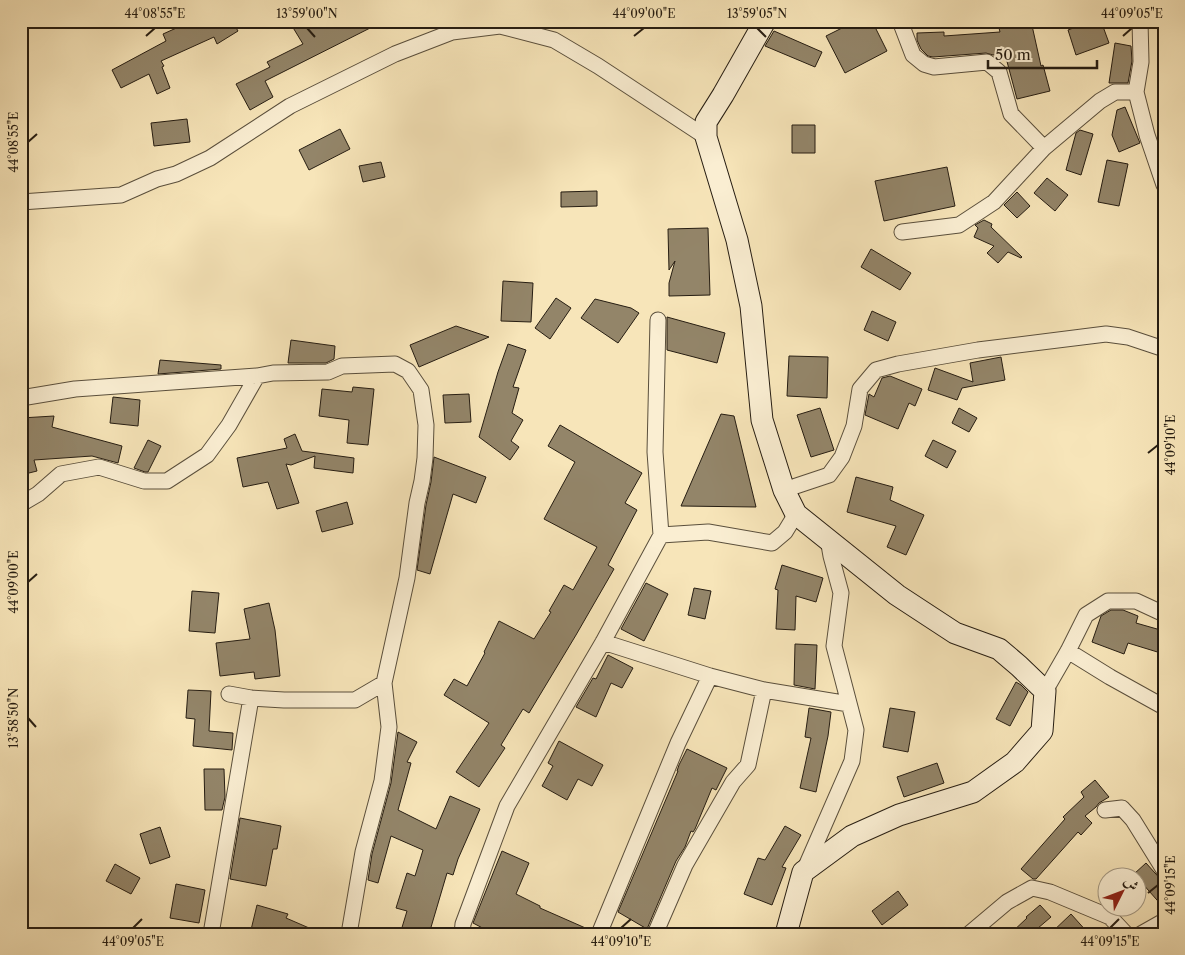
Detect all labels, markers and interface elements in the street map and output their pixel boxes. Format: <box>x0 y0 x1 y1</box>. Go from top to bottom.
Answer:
text: 44°08'55"E <box>125 6 185 21</box>
text: 13°59'00"N <box>276 6 338 21</box>
text: 44°09'00"E <box>613 6 675 21</box>
text: 13°59'05"N <box>727 6 787 21</box>
text: 44°09'05"E <box>1101 6 1163 21</box>
scale bar <box>988 38 1096 70</box>
text: 50 m <box>995 45 1031 64</box>
text: 44°08'55"E <box>6 112 21 172</box>
text: 44°09'10"E <box>1163 415 1178 475</box>
text: 44°09'00"E <box>6 551 21 613</box>
text: 13°58'50"N <box>6 688 21 748</box>
text: 44°09'15"E <box>1163 855 1178 915</box>
north arrow <box>1098 868 1148 918</box>
text: ش <box>1120 872 1143 895</box>
text: 44°09'05"E <box>102 934 164 949</box>
text: 44°09'10"E <box>591 934 651 949</box>
text: 44°09'15"E <box>1080 934 1140 949</box>

